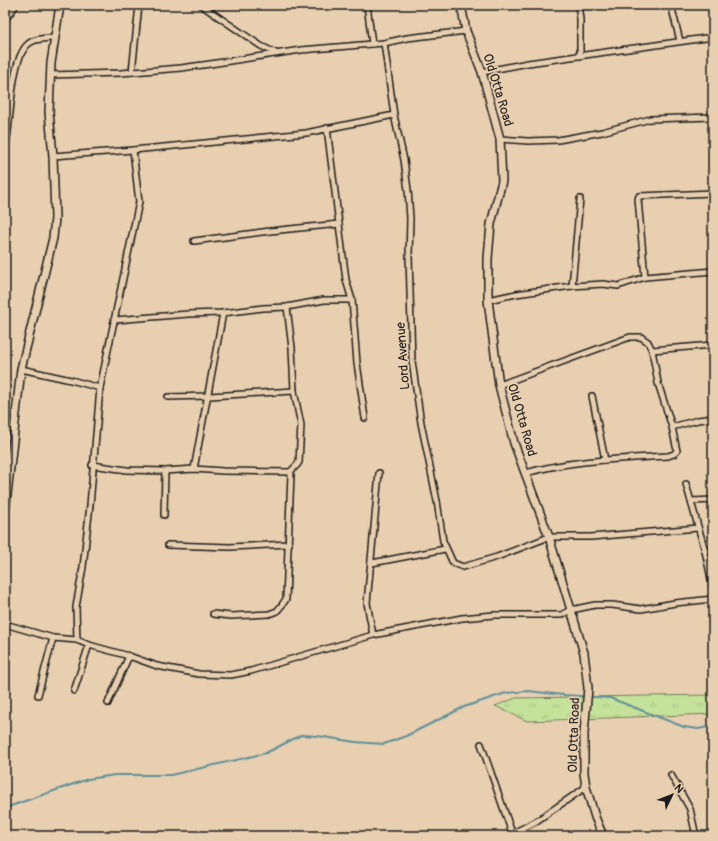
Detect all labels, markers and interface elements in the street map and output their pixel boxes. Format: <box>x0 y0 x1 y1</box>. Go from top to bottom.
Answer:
street label: Old Otta Road <box>479 52 517 128</box>
street label: Lord Avenue <box>393 321 413 390</box>
street label: Old Otta Road <box>504 382 540 458</box>
street label: Old Otta Road <box>565 697 583 773</box>
north arrow <box>652 775 692 815</box>
text: N <box>672 781 687 796</box>

